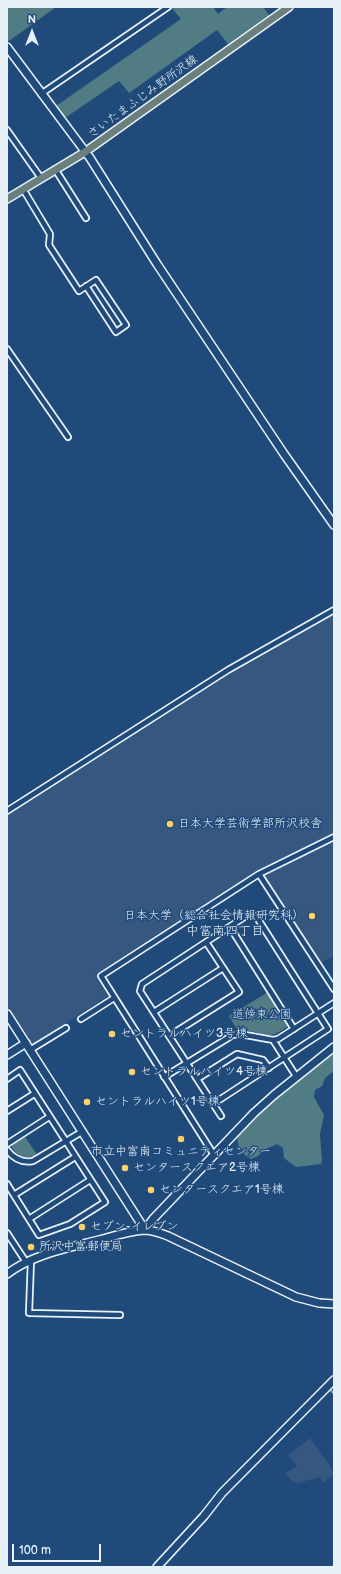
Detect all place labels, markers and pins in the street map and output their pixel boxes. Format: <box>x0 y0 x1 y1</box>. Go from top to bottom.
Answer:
place label: 日本大学芸術学部所沢校舎 <box>178 817 322 831</box>
marker: 日本大学芸術学部所沢校舎 <box>165 819 175 829</box>
place label: 日本大学（総合社会情報研究科） <box>124 909 304 923</box>
marker: 日本大学（総合社会情報研究科） <box>307 911 317 921</box>
place label: セントラルハイツ3号棟 <box>120 1027 247 1041</box>
marker: セントラルハイツ3号棟 <box>107 1029 117 1039</box>
place label: セントラルハイツ4号棟 <box>140 1065 267 1079</box>
marker: セントラルハイツ4号棟 <box>127 1067 137 1077</box>
place label: セントラルハイツ1号棟 <box>95 1095 220 1109</box>
marker: セントラルハイツ1号棟 <box>82 1097 92 1107</box>
marker: 市立中富南コミュニティセンター <box>176 1134 186 1144</box>
place label: 市立中富南コミュニティセンター <box>91 1145 271 1159</box>
place label: センタースクエア2号棟 <box>133 1161 260 1175</box>
marker: センタースクエア2号棟 <box>120 1163 130 1173</box>
place label: センタースクエア1号棟 <box>159 1183 284 1197</box>
marker: センタースクエア1号棟 <box>146 1185 156 1195</box>
place label: セブン-イレブン <box>90 1220 178 1234</box>
marker: セブン-イレブン <box>77 1222 87 1232</box>
place label: 所沢中富郵便局 <box>39 1240 123 1254</box>
marker: 所沢中富郵便局 <box>26 1242 36 1252</box>

